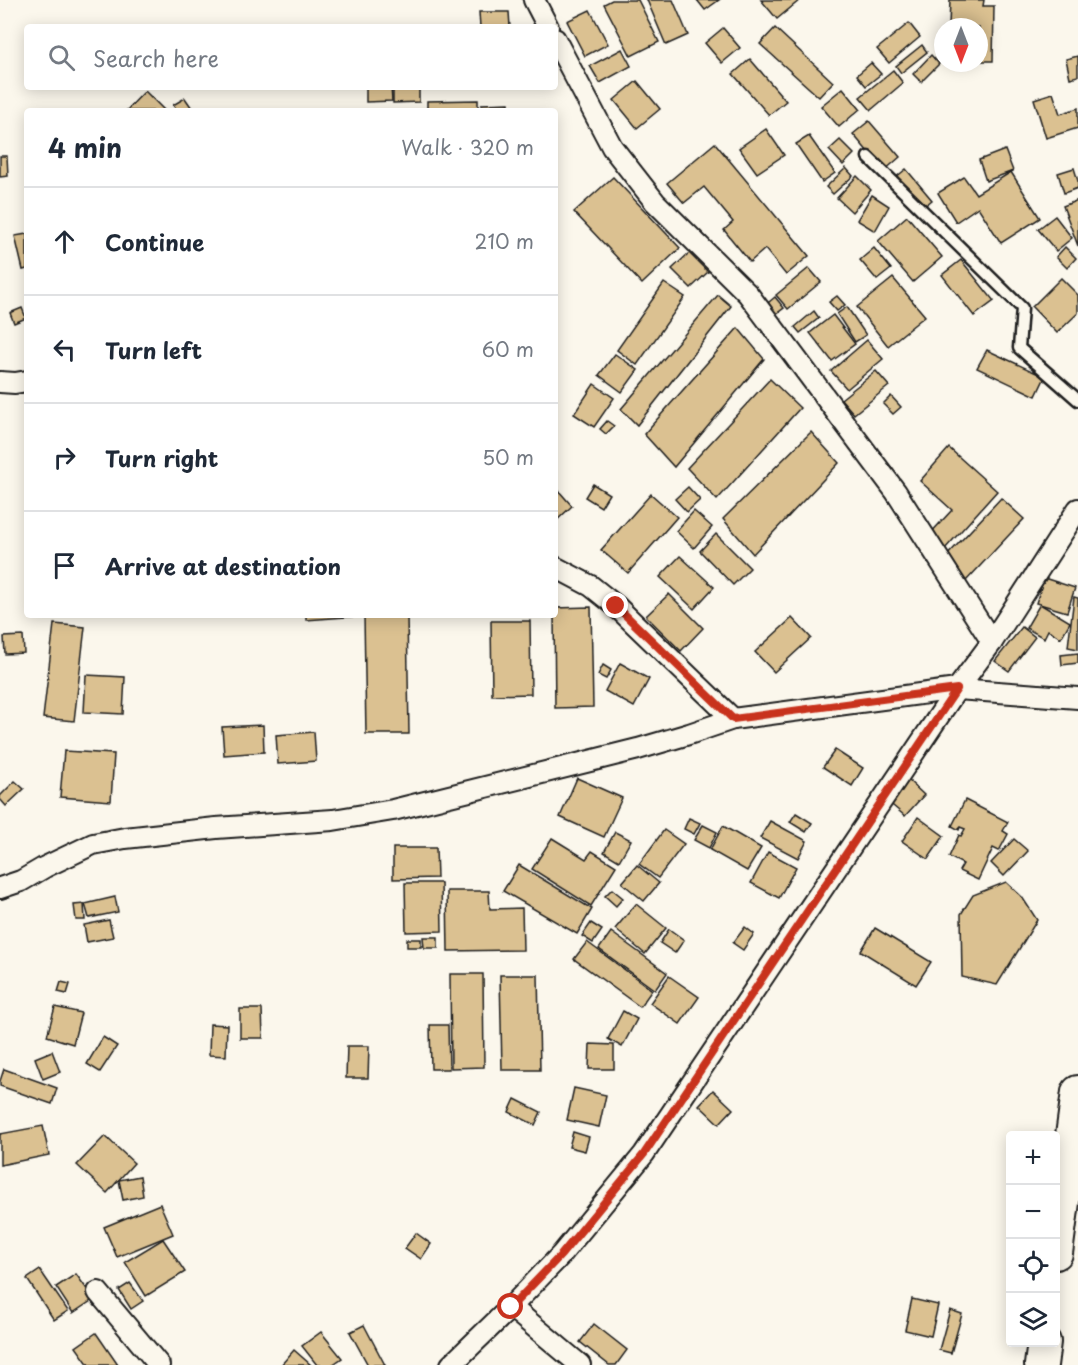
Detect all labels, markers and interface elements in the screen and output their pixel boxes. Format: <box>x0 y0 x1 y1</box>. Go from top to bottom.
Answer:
north arrow <box>934 18 988 72</box>
search box <box>24 24 558 90</box>
icon: search <box>45 41 78 74</box>
text: Search here <box>93 41 219 74</box>
text: 4 min <box>48 128 122 167</box>
text: Walk · 320 m <box>401 132 534 162</box>
icon: ahead <box>48 225 81 258</box>
text: Continue <box>105 225 204 258</box>
text: 210 m <box>475 226 534 256</box>
icon: left <box>48 333 81 366</box>
text: Turn left <box>105 333 202 366</box>
text: 60 m <box>482 334 534 364</box>
icon: right <box>48 441 81 474</box>
text: Turn right <box>105 441 218 474</box>
text: 50 m <box>482 442 534 472</box>
icon: arrive <box>48 549 81 582</box>
text: Arrive at destination <box>105 549 341 582</box>
route end <box>602 592 628 618</box>
map controls <box>1006 1131 1060 1347</box>
button: + <box>1006 1131 1060 1185</box>
button: − <box>1006 1185 1060 1239</box>
button: locate <box>1006 1239 1060 1293</box>
route start <box>497 1293 523 1319</box>
button: layers <box>1006 1293 1060 1347</box>

